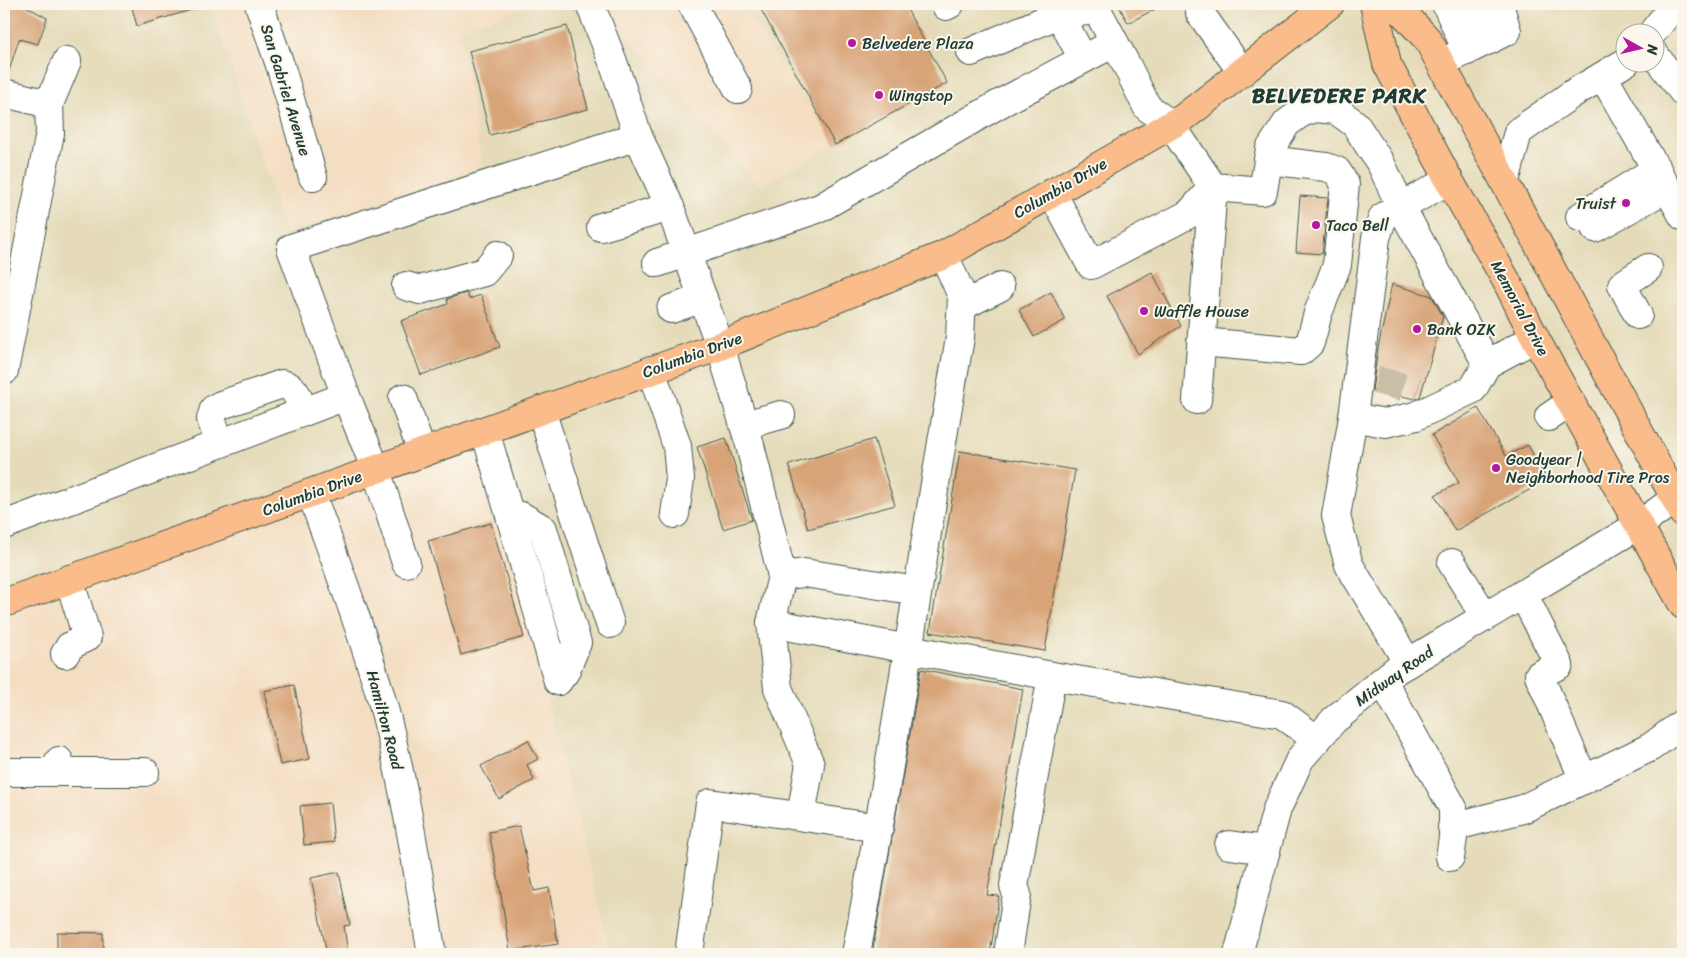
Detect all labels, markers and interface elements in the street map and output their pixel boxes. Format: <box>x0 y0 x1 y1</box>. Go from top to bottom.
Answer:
street label: San Gabriel Avenue <box>252 20 320 160</box>
north arrow <box>1614 22 1664 72</box>
place label: Belvedere Plaza <box>862 29 974 58</box>
marker: Belvedere Plaza <box>846 37 858 49</box>
text: N <box>1639 42 1666 57</box>
district label: BELVEDERE PARK <box>1252 77 1427 115</box>
place label: Wingstop <box>889 81 953 110</box>
marker: Wingstop <box>873 89 885 101</box>
street label: Columbia Drive <box>1008 149 1113 227</box>
place label: Truist <box>1575 189 1617 218</box>
marker: Truist <box>1620 197 1632 209</box>
place label: Taco Bell <box>1326 211 1389 240</box>
marker: Taco Bell <box>1310 219 1322 231</box>
street label: Memorial Drive <box>1483 255 1558 361</box>
place label: Waffle House <box>1154 297 1249 326</box>
marker: Waffle House <box>1138 305 1150 317</box>
place label: Bank OZK <box>1427 315 1496 344</box>
street label: Columbia Drive <box>638 323 746 386</box>
marker: Bank OZK <box>1411 323 1423 335</box>
place label: Goodyear | Neighborhood Tire Pros <box>1506 445 1670 492</box>
street label: Columbia Drive <box>258 461 366 524</box>
marker: Goodyear | Neighborhood Tire Pros <box>1490 462 1502 474</box>
street label: Midway Road <box>1348 637 1441 714</box>
street label: Hamilton Road <box>358 667 413 775</box>

